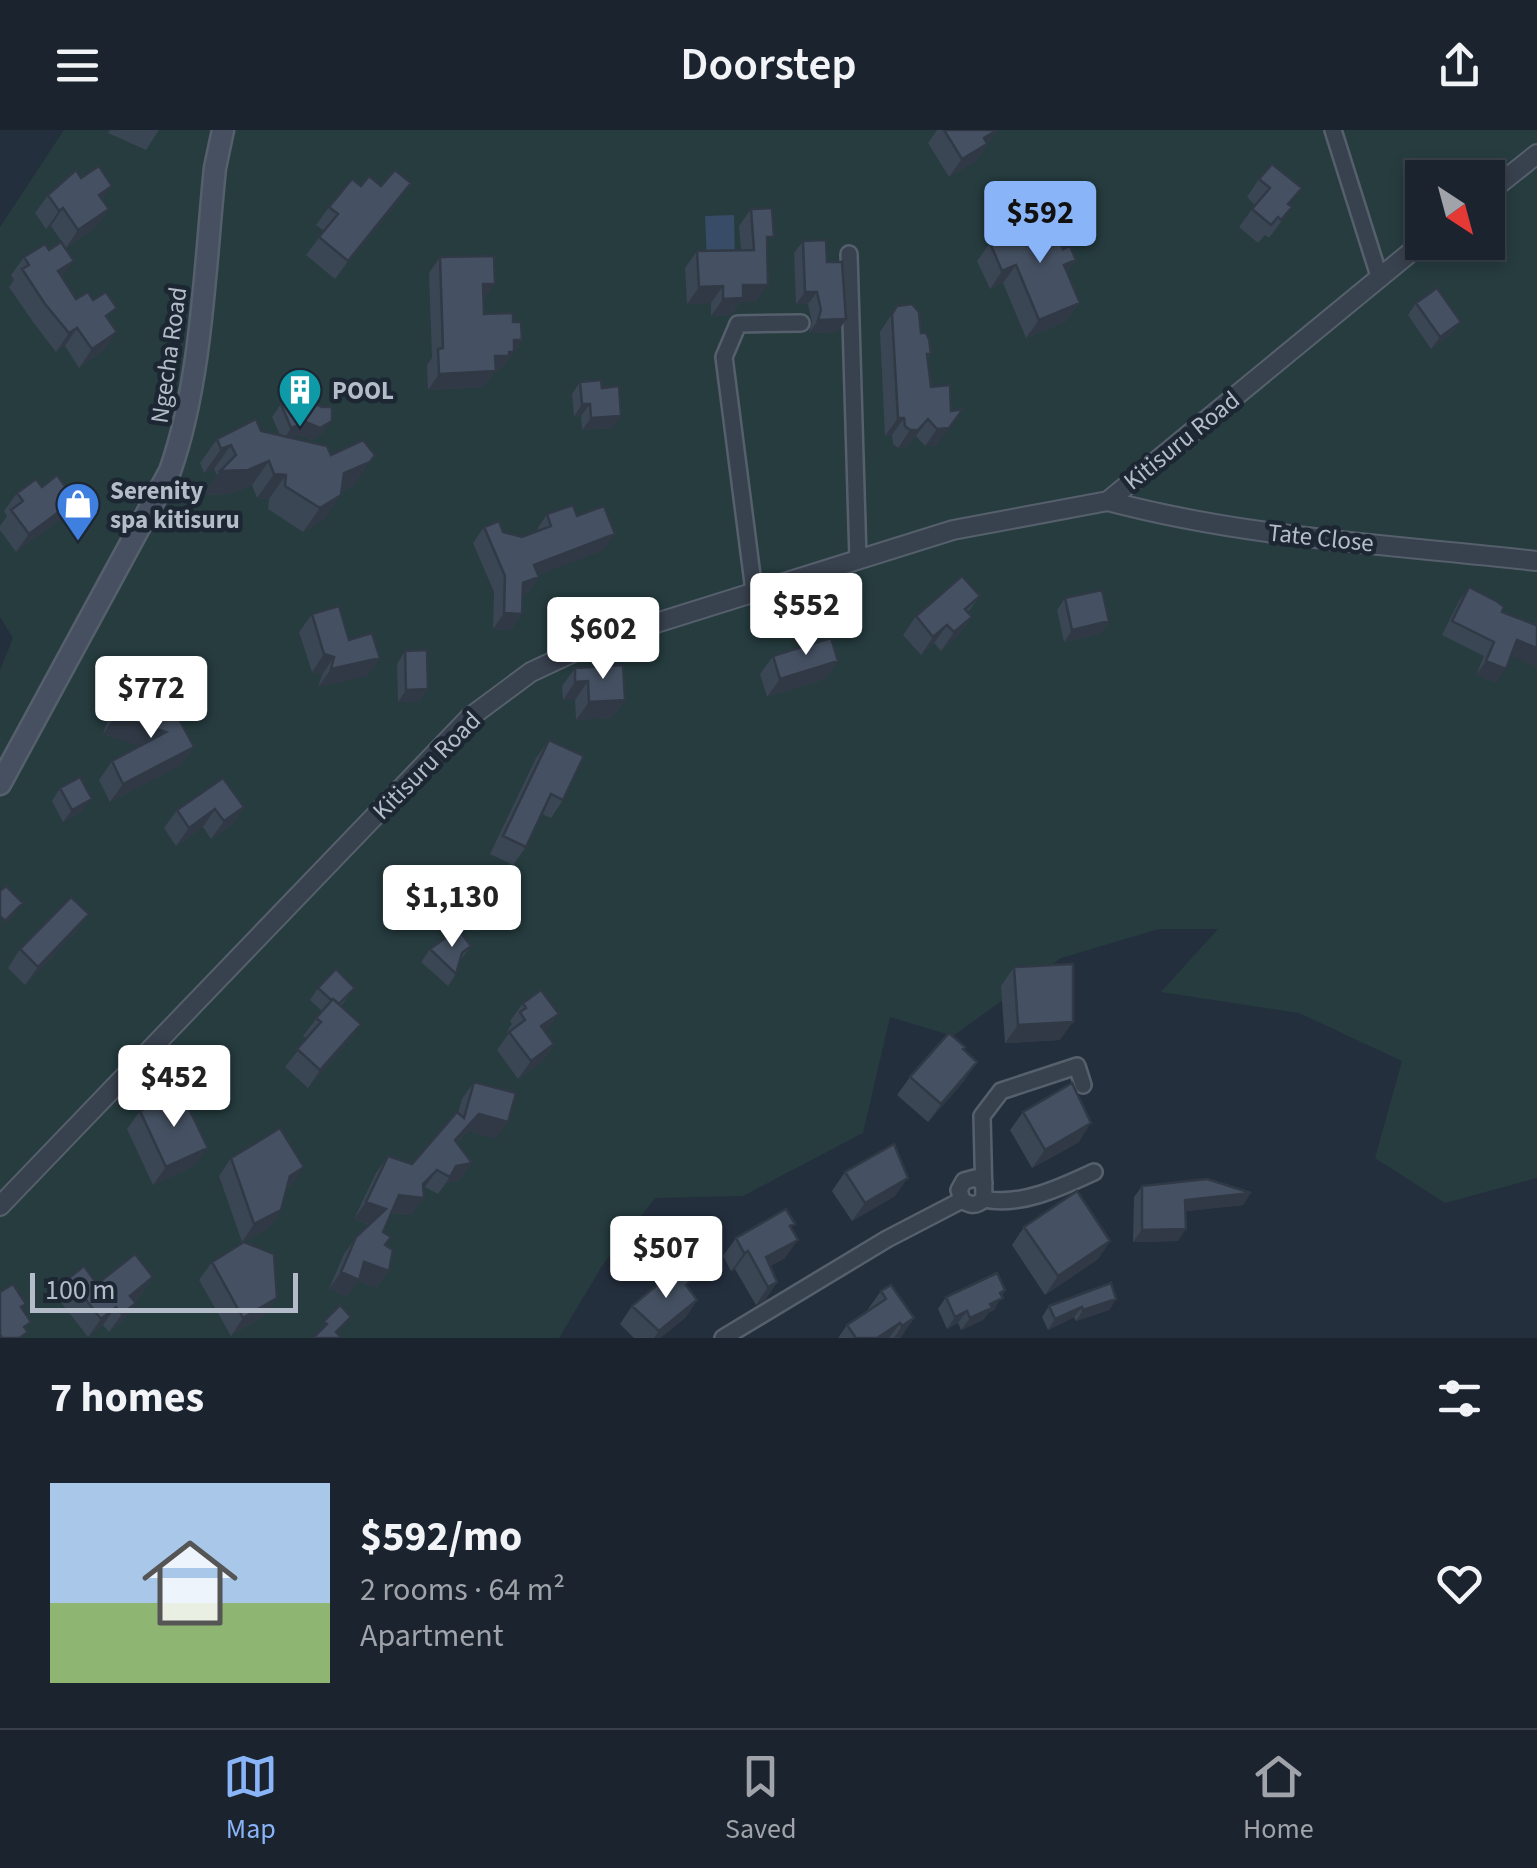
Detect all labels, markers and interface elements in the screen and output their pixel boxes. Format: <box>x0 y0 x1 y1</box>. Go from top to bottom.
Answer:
text: Doorstep <box>680 33 857 97</box>
icon: menu <box>50 38 105 93</box>
icon: share <box>1432 38 1487 93</box>
north arrow <box>1405 160 1505 260</box>
map controls <box>1405 160 1505 260</box>
pin: $592 <box>981 181 1099 266</box>
text: $592 <box>1006 190 1074 236</box>
street label: Ngecha Road <box>142 285 196 426</box>
building icon: POOL <box>277 367 323 428</box>
place label: POOL <box>332 373 394 409</box>
street label: Kitisuru Road <box>1116 383 1247 499</box>
place label: Serenity spa kitisuru <box>110 473 240 538</box>
shop icon: Serenity spa kitisuru <box>55 481 101 542</box>
street label: Tate Close <box>1266 515 1376 561</box>
pin: $552 <box>747 573 865 658</box>
text: $552 <box>772 582 840 628</box>
pin: $602 <box>544 597 662 682</box>
text: $602 <box>569 606 637 652</box>
pin: $772 <box>92 656 210 741</box>
text: $772 <box>117 665 185 711</box>
street label: Kitisuru Road <box>364 703 489 828</box>
pin: $1,130 <box>371 865 533 950</box>
text: $1,130 <box>405 874 499 920</box>
pin: $452 <box>115 1045 233 1130</box>
text: $452 <box>140 1054 208 1100</box>
pin: $507 <box>607 1216 725 1301</box>
text: $507 <box>632 1225 700 1271</box>
scale bar <box>30 1268 298 1312</box>
text: 100 m <box>45 1270 116 1310</box>
text: 7 homes <box>50 1368 204 1428</box>
icon: filters <box>1432 1371 1487 1426</box>
text: $592/mo <box>360 1507 522 1567</box>
icon: home <box>130 1523 250 1643</box>
icon: heart <box>1432 1556 1487 1611</box>
text: 2 rooms · 64 m² <box>360 1567 565 1613</box>
text: Apartment <box>360 1613 503 1659</box>
tab: Map <box>223 1749 278 1849</box>
tab: Saved <box>725 1749 796 1849</box>
tab: Home <box>1243 1749 1314 1849</box>

